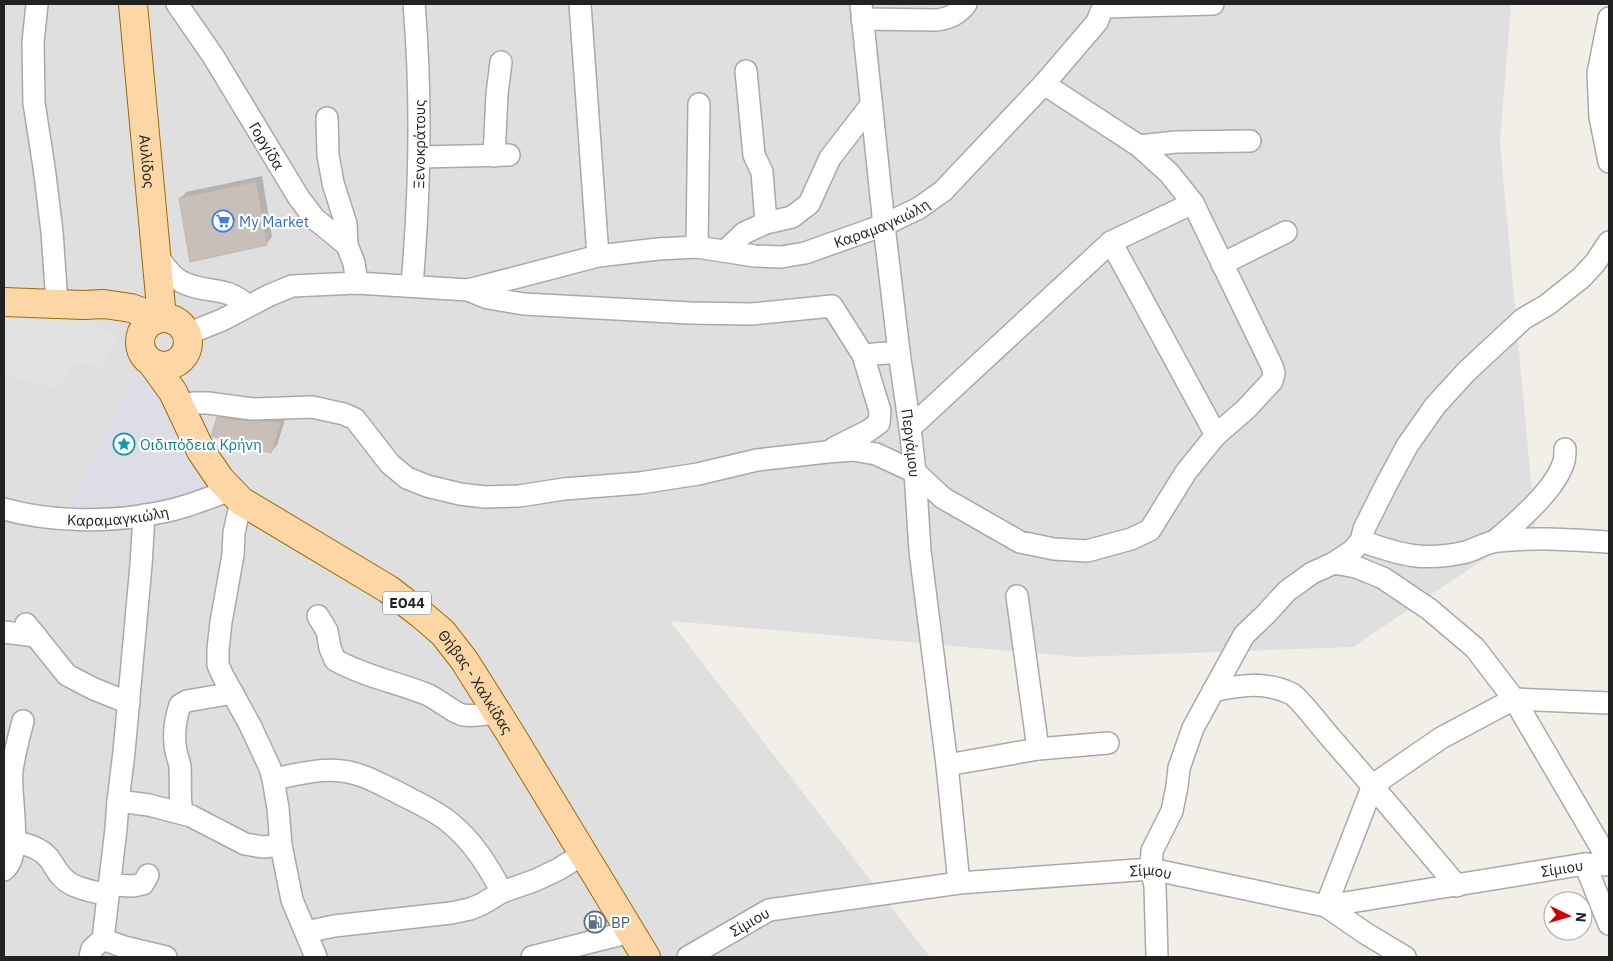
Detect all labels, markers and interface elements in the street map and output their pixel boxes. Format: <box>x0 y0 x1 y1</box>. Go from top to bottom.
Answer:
street label: Ξενοκράτους <box>408 99 429 189</box>
street label: Γοργίδα <box>245 118 289 173</box>
street label: Αυλίδος <box>136 134 159 189</box>
street label: Καραμαγκιώλη <box>831 194 933 252</box>
supermarket icon: My Market <box>211 209 235 233</box>
place label: My Market <box>239 212 309 231</box>
street label: Περγάμου <box>898 407 925 478</box>
place icon: Οιδιπόδεια Κρήνη <box>112 432 136 456</box>
place label: Οιδιπόδεια Κρήνη <box>140 435 262 454</box>
street label: Καραμαγκιώλη <box>67 501 170 529</box>
road number: ΕΟ44 <box>383 592 431 614</box>
street label: Θήβας - Χαλκίδας <box>434 626 518 737</box>
street label: Σίμιου <box>1539 855 1585 881</box>
street label: Σίμιου <box>1129 860 1174 883</box>
north arrow <box>1543 891 1593 941</box>
street label: Σίμιου <box>726 902 773 940</box>
fuel station icon: BP <box>583 910 607 934</box>
text: N <box>1572 911 1590 923</box>
place label: BP <box>611 913 630 932</box>

